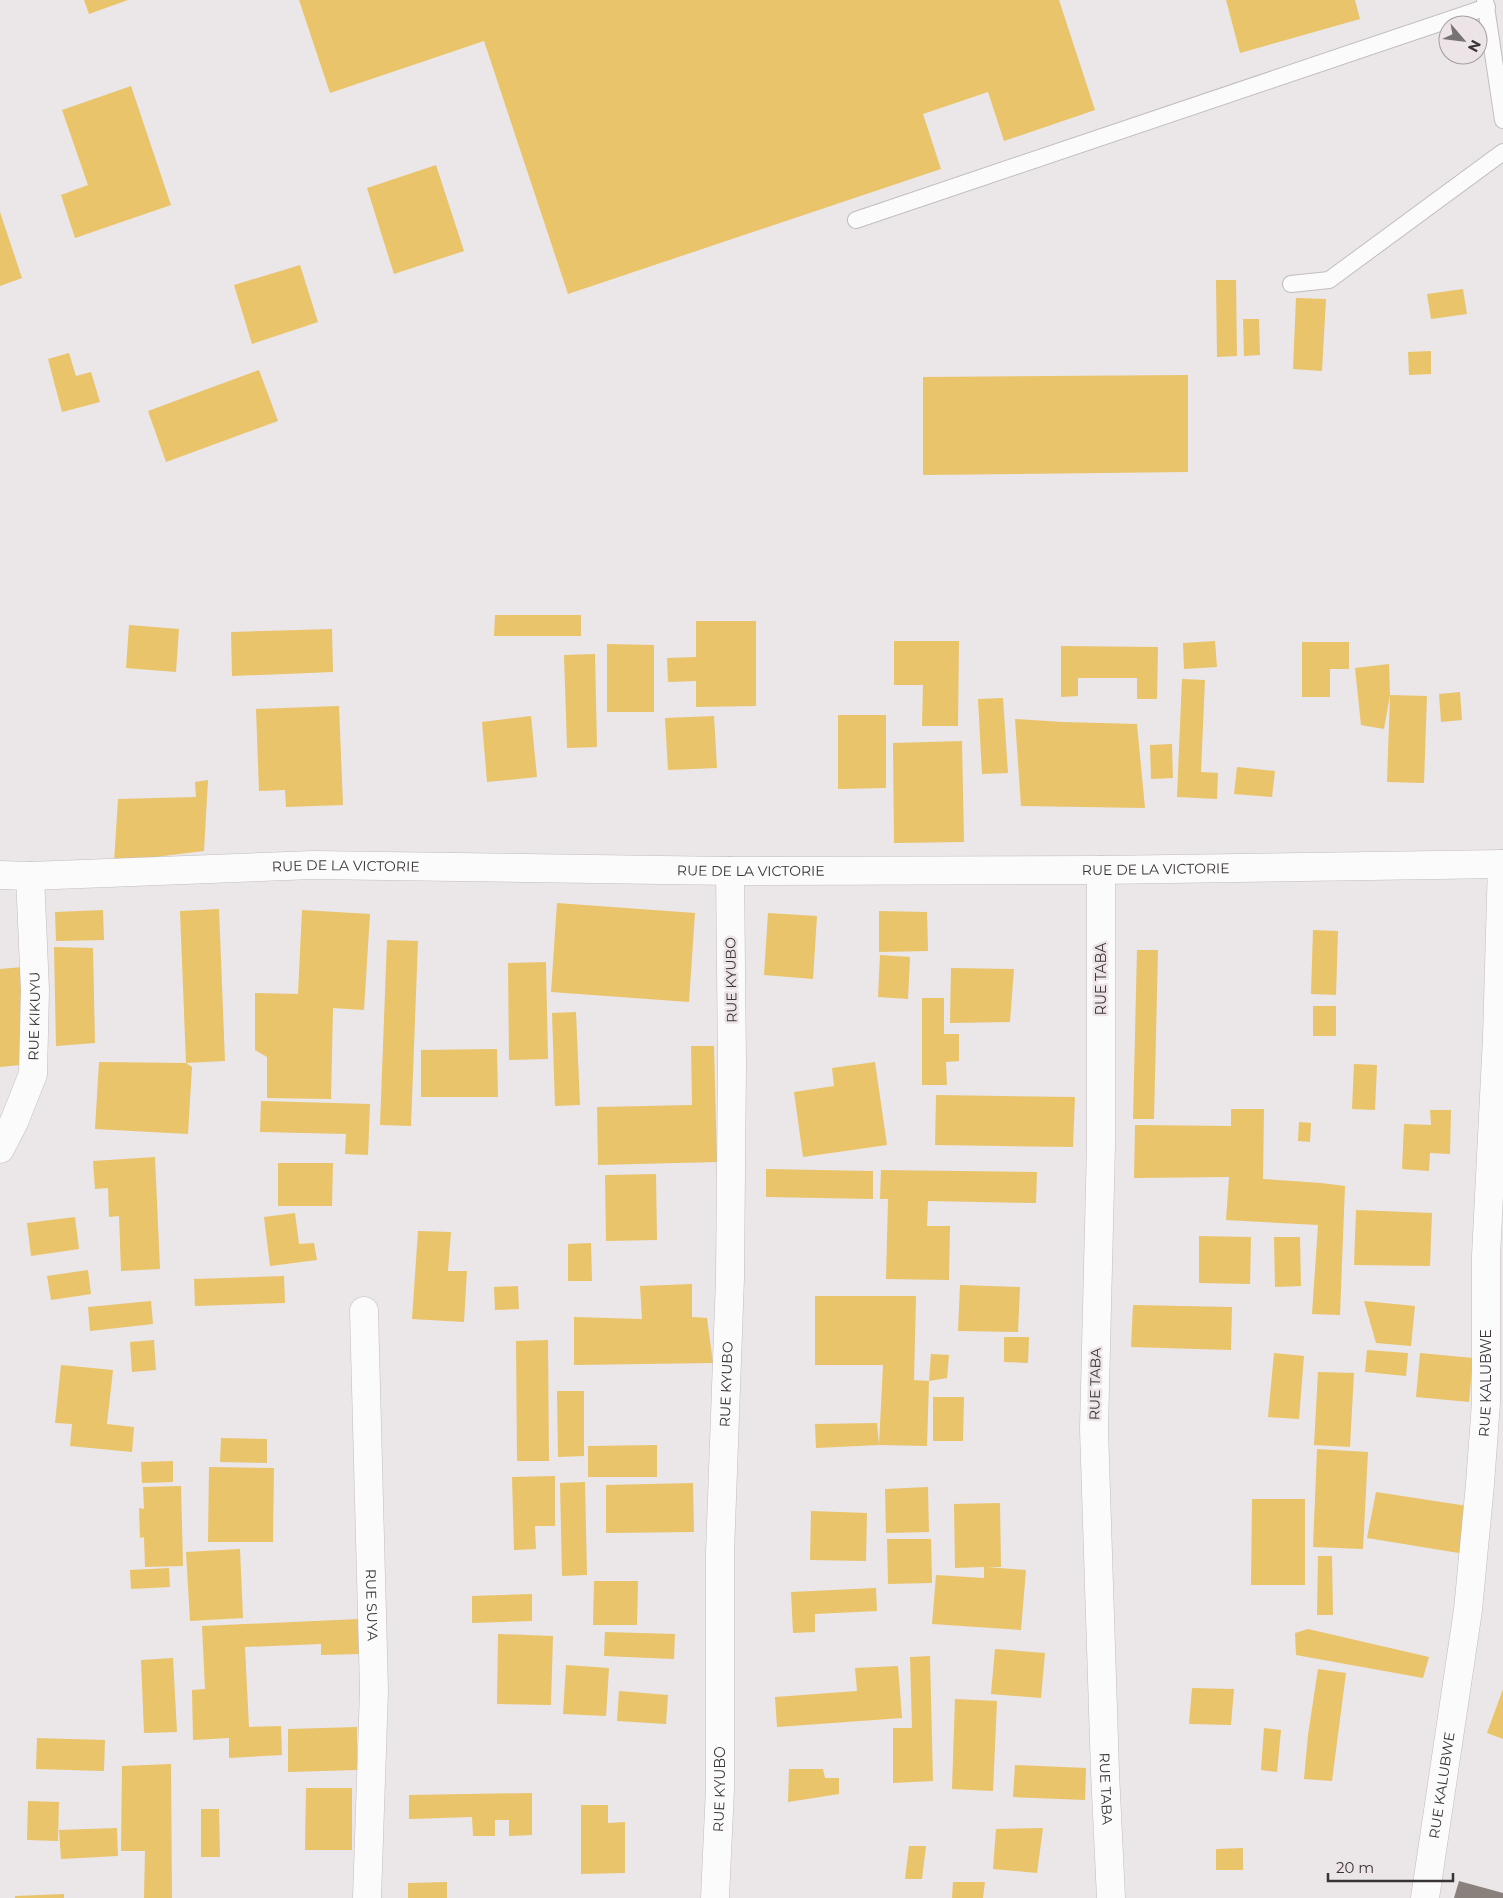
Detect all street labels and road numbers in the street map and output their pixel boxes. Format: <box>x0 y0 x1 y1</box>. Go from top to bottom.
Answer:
street label: RUE DE LA VICTORIE <box>272 856 420 876</box>
street label: RUE DE LA VICTORIE <box>1082 859 1230 879</box>
street label: RUE DE LA VICTORIE <box>677 861 825 880</box>
street label: RUE KYUBO <box>721 937 741 1023</box>
street label: RUE TABA <box>1092 942 1110 1015</box>
street label: RUE KIKUYU <box>24 971 44 1061</box>
street label: RUE KALUBWE <box>1475 1329 1495 1437</box>
street label: RUE KYUBO <box>716 1341 737 1427</box>
street label: RUE TABA <box>1085 1347 1105 1420</box>
street label: RUE SUYA <box>362 1569 382 1642</box>
street label: RUE KALUBWE <box>1425 1731 1459 1840</box>
street label: RUE KYUBO <box>709 1746 729 1832</box>
street label: RUE TABA <box>1095 1752 1117 1826</box>

